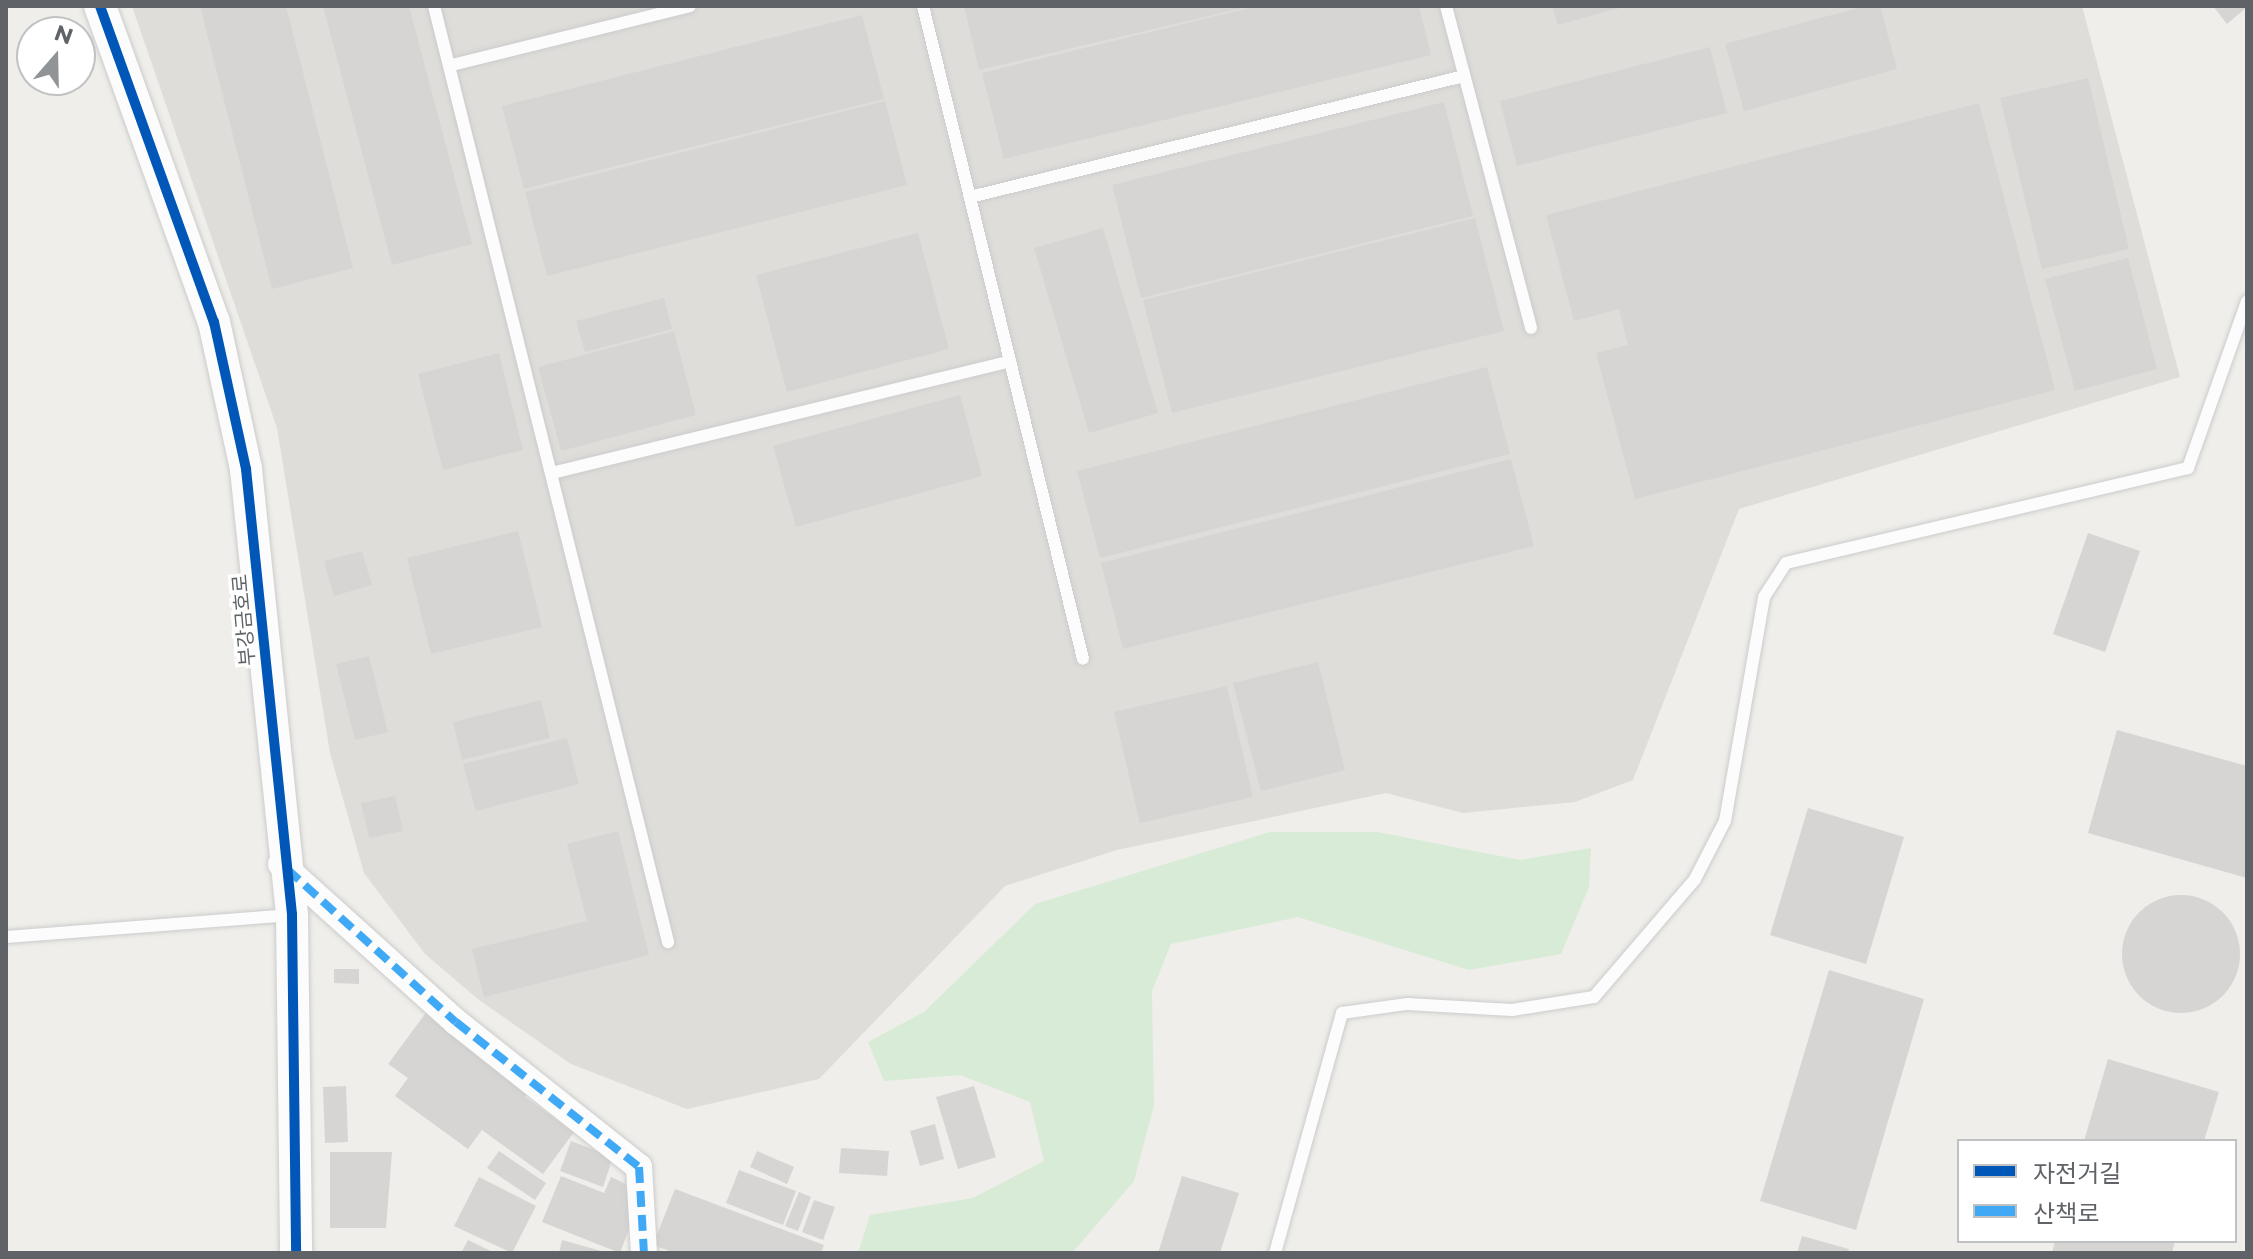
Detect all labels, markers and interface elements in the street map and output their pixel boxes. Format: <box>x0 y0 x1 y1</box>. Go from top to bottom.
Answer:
north arrow <box>16 16 96 96</box>
text: N <box>51 19 77 51</box>
street label: 부강금호로 <box>228 573 260 667</box>
legend <box>1957 1139 2237 1243</box>
text: 자전거길 <box>2033 1159 2121 1188</box>
text: 산책로 <box>2033 1199 2099 1228</box>

